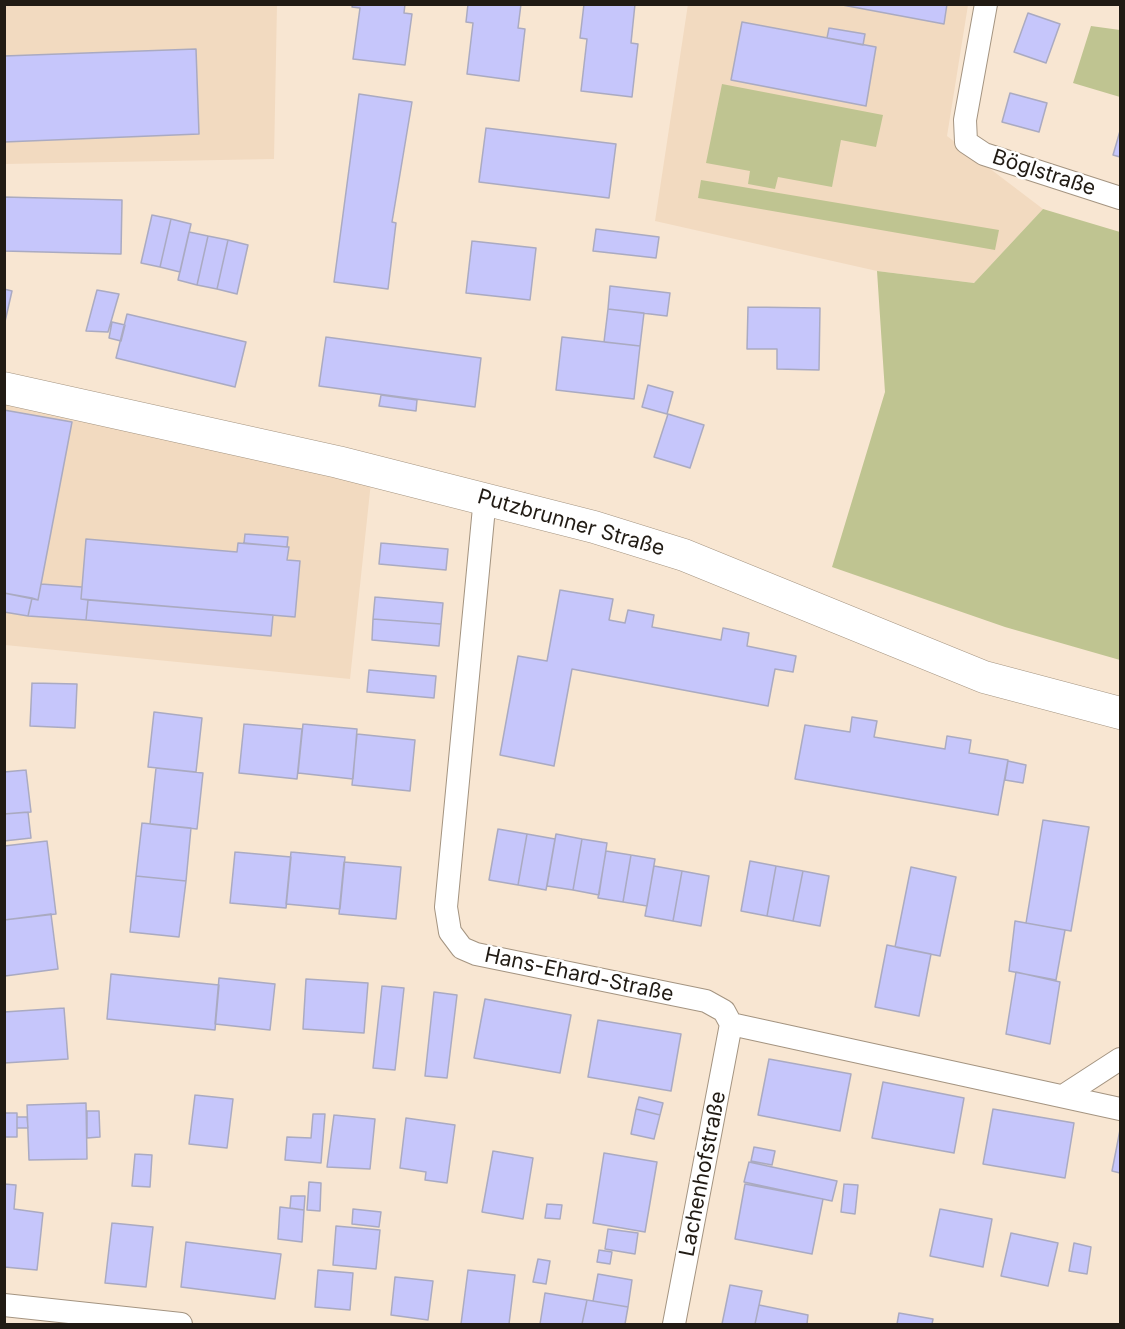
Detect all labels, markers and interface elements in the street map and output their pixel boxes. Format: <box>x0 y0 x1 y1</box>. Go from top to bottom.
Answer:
street label: Böglstraße <box>989 144 1099 202</box>
street label: Putzbrunner Straße <box>474 484 668 562</box>
street label: Hans-Ehard-Straße <box>482 943 676 1007</box>
street label: Lachenhofstraße <box>675 1089 731 1259</box>

